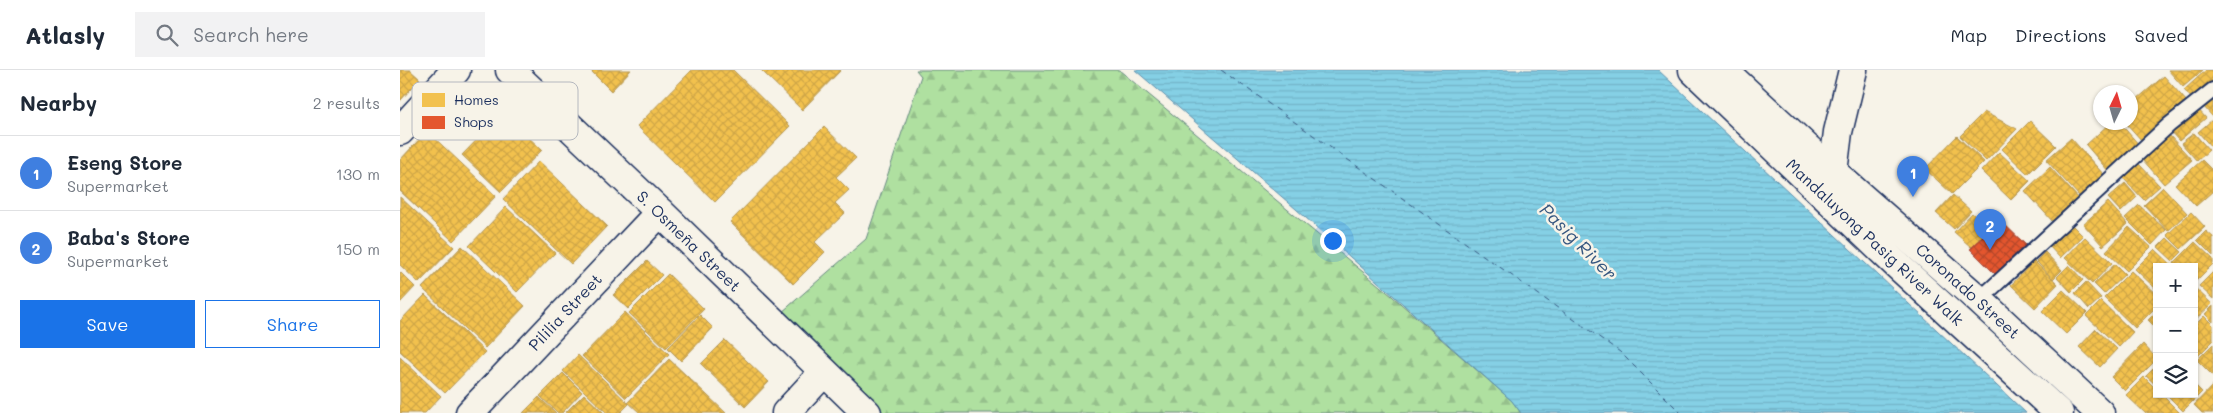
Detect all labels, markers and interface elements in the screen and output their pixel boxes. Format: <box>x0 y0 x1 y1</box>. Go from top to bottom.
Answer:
search box <box>135 12 485 57</box>
text: Atlasly <box>25 19 105 50</box>
icon: search <box>153 21 181 49</box>
text: Search here <box>193 22 309 47</box>
text: Map <box>1950 23 1987 47</box>
text: Directions <box>2015 23 2107 47</box>
text: Saved <box>2135 23 2188 47</box>
legend <box>412 82 578 140</box>
north arrow <box>2093 85 2138 130</box>
text: Nearby <box>20 89 97 116</box>
text: Homes <box>454 90 499 109</box>
text: 2 results <box>313 92 380 113</box>
text: Shops <box>454 112 494 131</box>
text: Eseng Store <box>67 150 182 175</box>
street label: Mandaluyong Pasig River Walk <box>1782 154 1969 330</box>
pin: 1 <box>1897 156 1929 197</box>
text: 1 <box>32 163 40 184</box>
text: 130 m <box>336 163 380 184</box>
text: Supermarket <box>67 175 169 196</box>
street label: S. Osmeña Street <box>633 186 746 296</box>
water label: Pasig River <box>1535 198 1622 285</box>
pin: 2 <box>1974 209 2006 250</box>
text: Baba's Store <box>67 225 190 250</box>
your location <box>1320 228 1346 254</box>
text: 2 <box>32 238 40 259</box>
text: 150 m <box>336 238 380 259</box>
street label: Coronado Street <box>1912 238 2025 343</box>
text: Supermarket <box>67 250 169 271</box>
map controls <box>2153 263 2198 398</box>
button: + <box>2153 263 2198 308</box>
street label: Pililia Street <box>523 268 606 355</box>
button: Save <box>20 300 195 348</box>
button: Share <box>205 300 380 348</box>
button: − <box>2153 308 2198 353</box>
button: layers <box>2153 353 2198 398</box>

